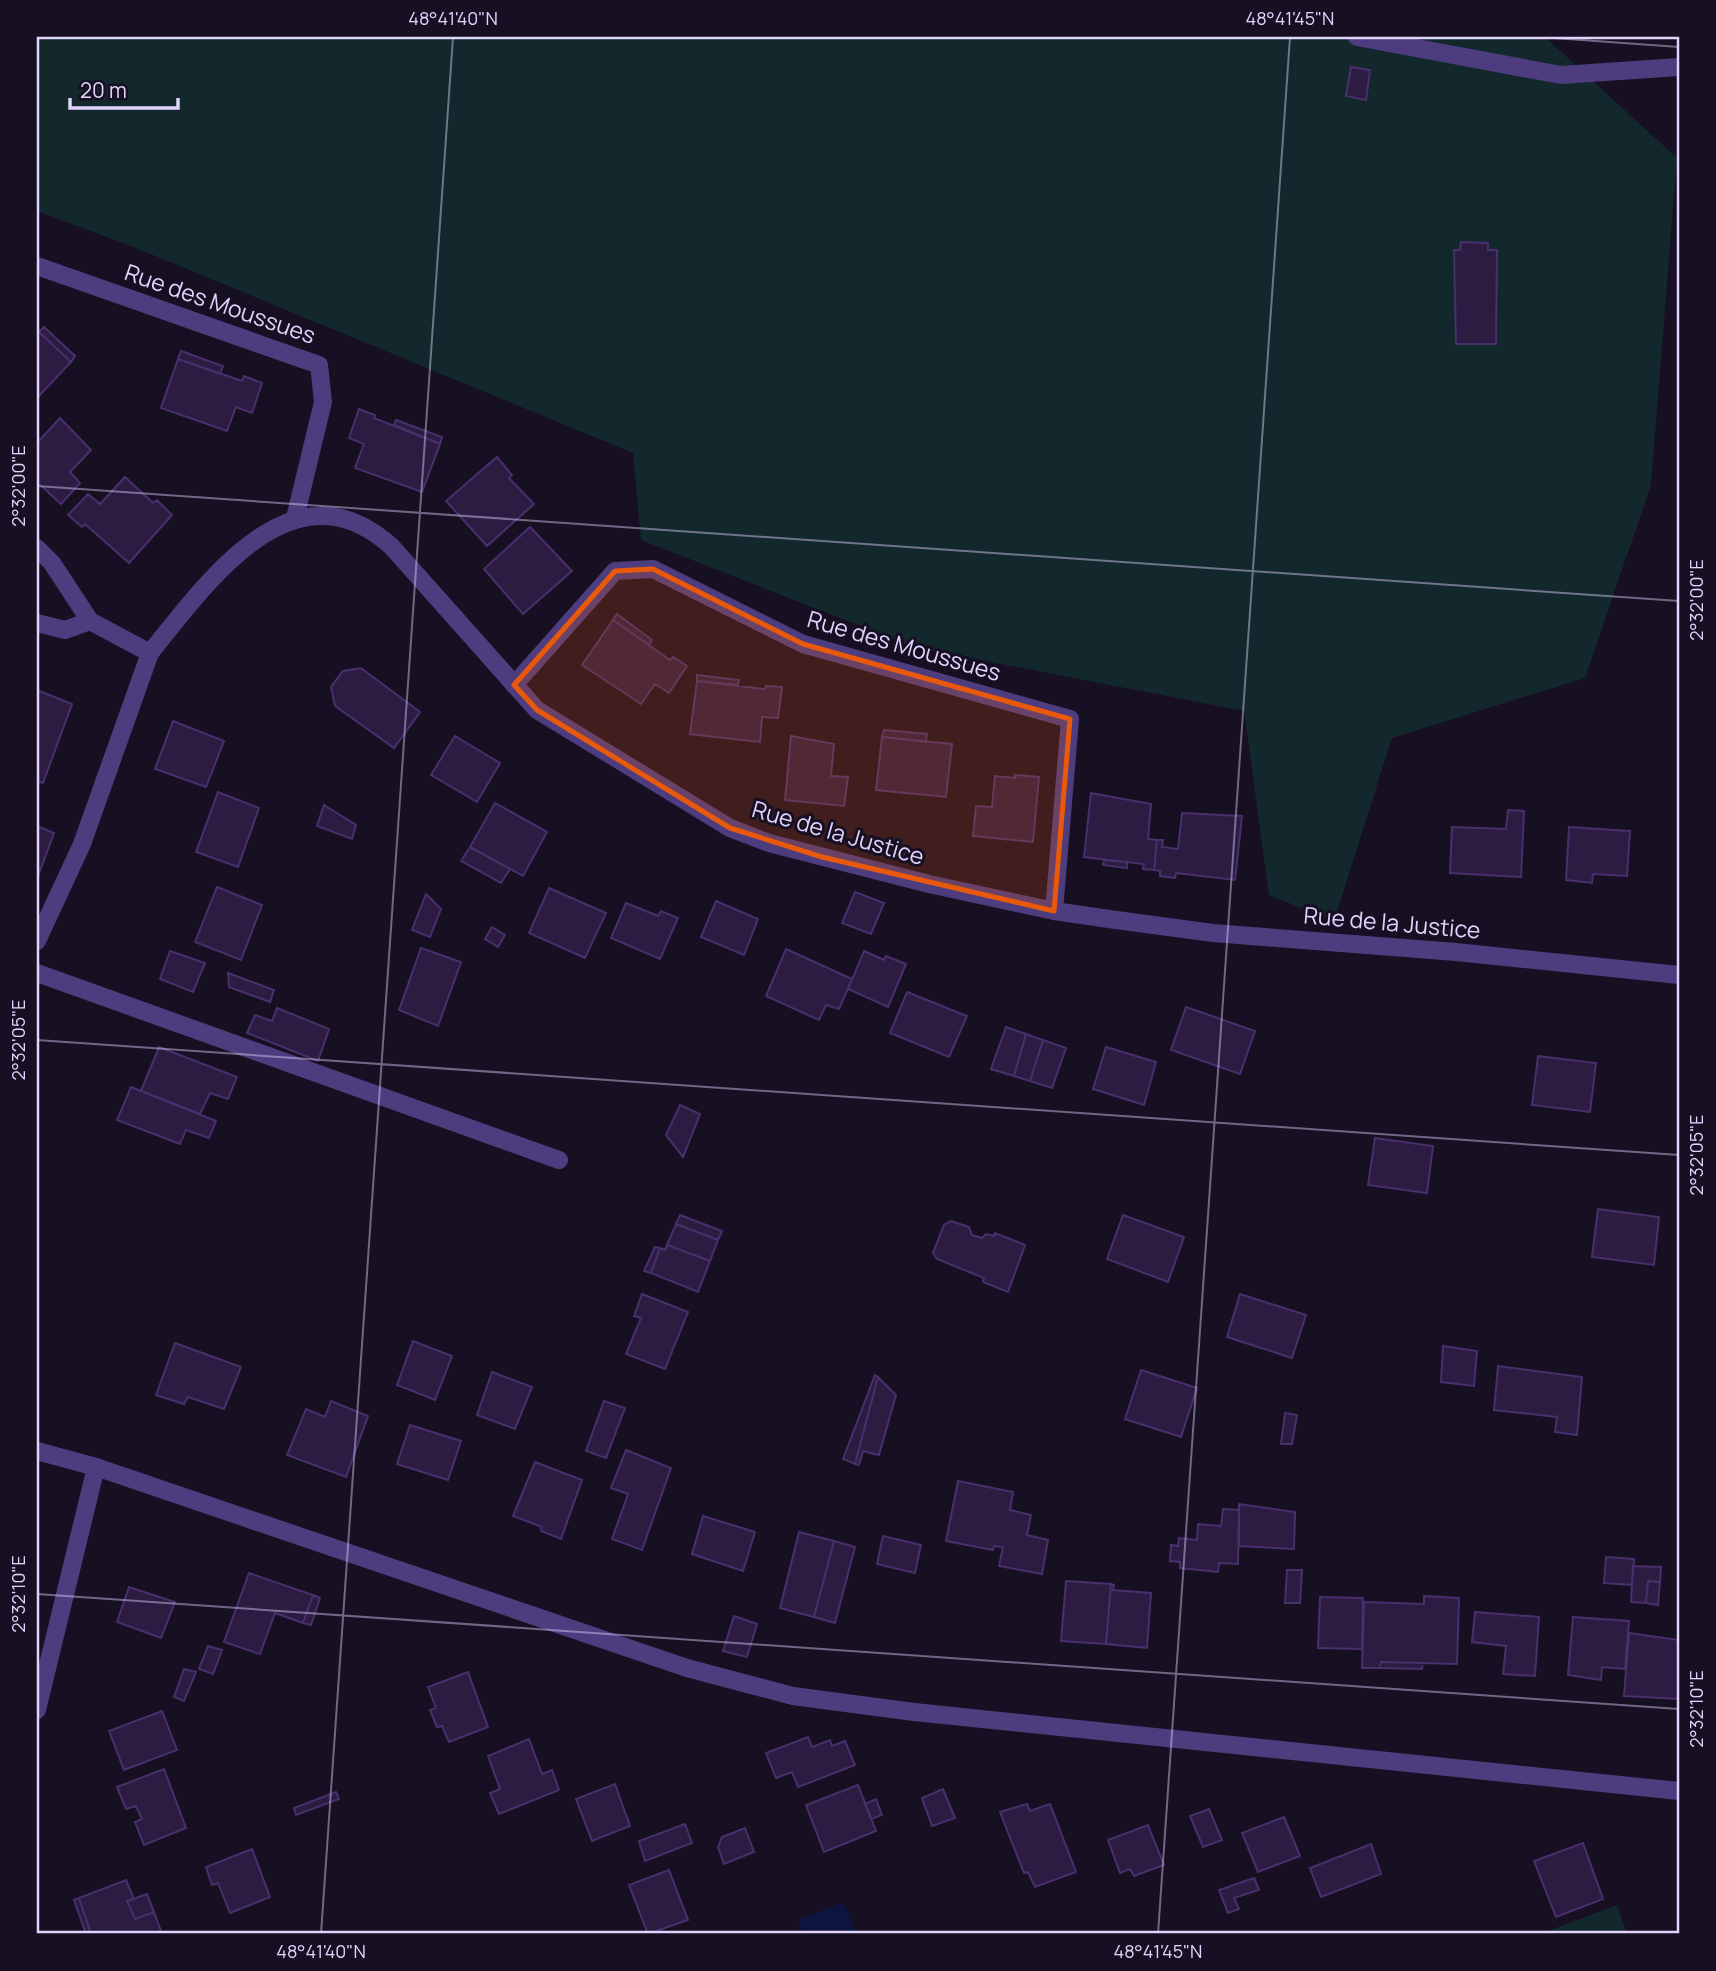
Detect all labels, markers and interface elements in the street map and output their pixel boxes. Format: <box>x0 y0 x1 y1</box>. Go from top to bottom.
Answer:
text: 48°41'40"N <box>408 6 498 30</box>
text: 48°41'45"N <box>1246 6 1334 30</box>
scale bar <box>70 66 178 110</box>
text: 20 m <box>80 76 127 104</box>
street label: Rue des Moussues <box>121 255 320 351</box>
text: 2°32'00"E <box>6 445 30 527</box>
text: 2°32'00"E <box>1684 559 1708 641</box>
street label: Rue des Moussues <box>804 602 1005 688</box>
street label: Rue de la Justice <box>749 792 928 872</box>
street label: Rue de la Justice <box>1302 898 1482 946</box>
text: 2°32'05"E <box>6 999 30 1081</box>
text: 2°32'05"E <box>1684 1114 1708 1196</box>
text: 2°32'10"E <box>6 1555 30 1633</box>
text: 2°32'10"E <box>1684 1670 1708 1748</box>
text: 48°41'40"N <box>276 1939 366 1963</box>
text: 48°41'45"N <box>1114 1939 1202 1963</box>

